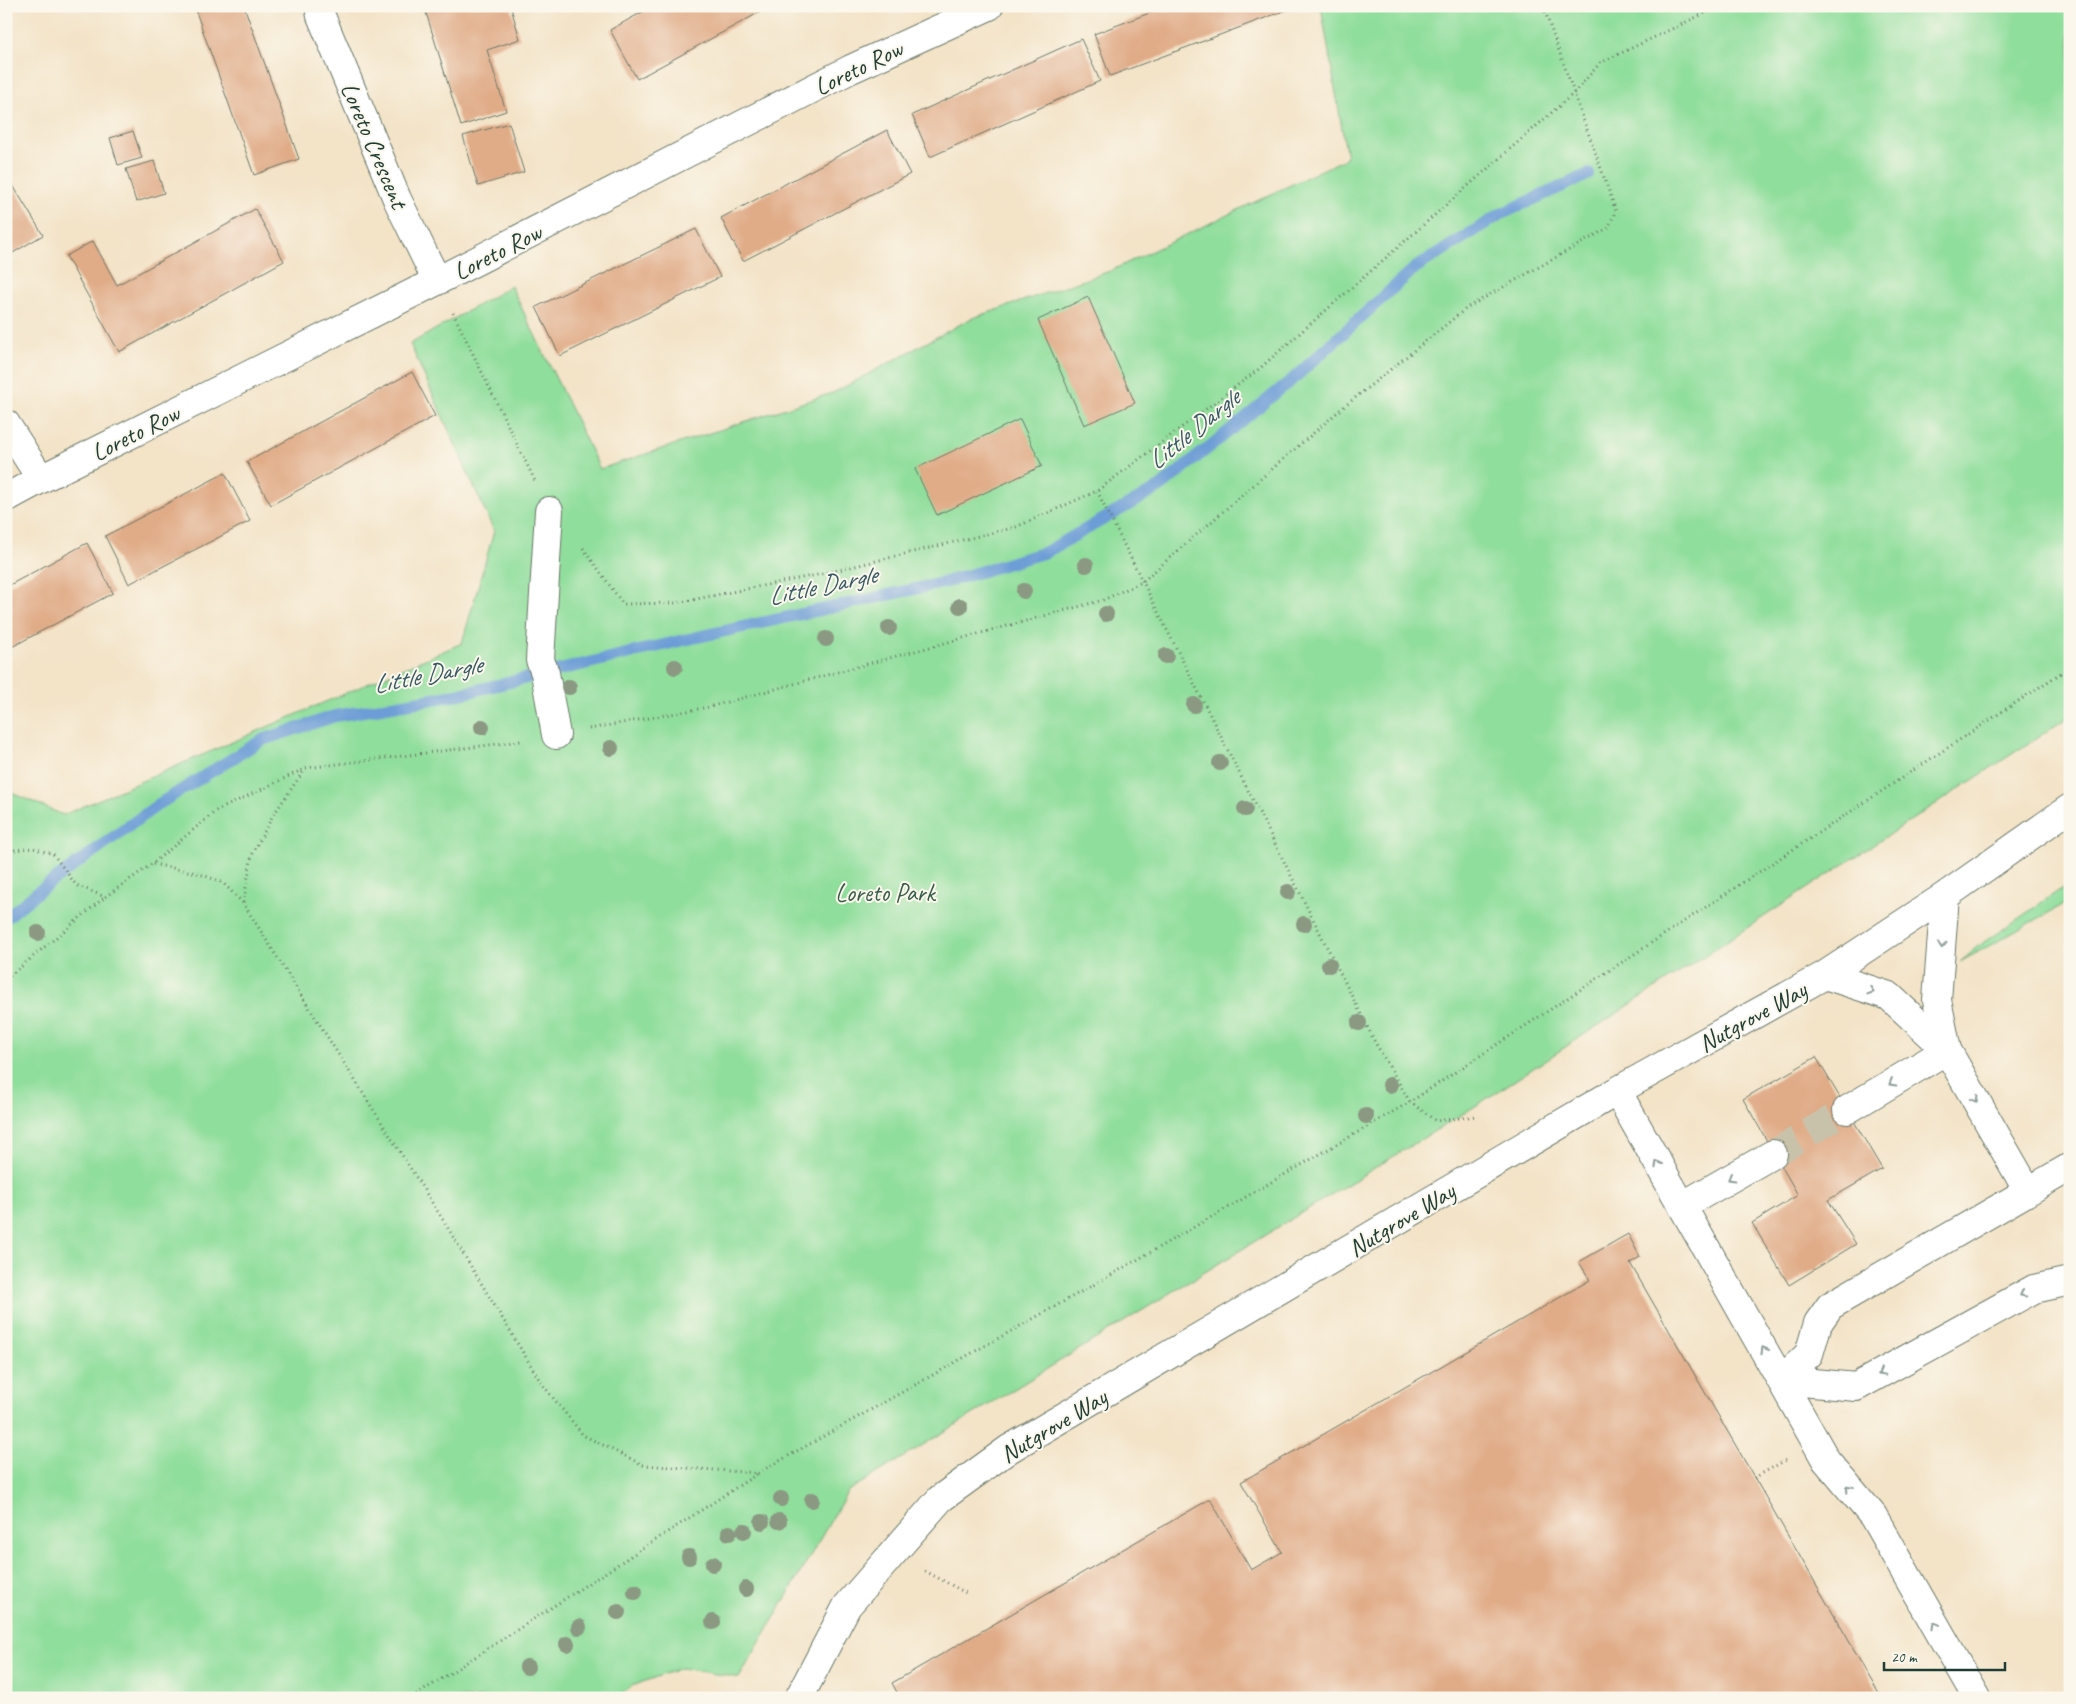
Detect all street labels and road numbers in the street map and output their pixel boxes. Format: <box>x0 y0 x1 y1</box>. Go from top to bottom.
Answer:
street label: Loreto Row <box>809 32 910 103</box>
street label: Loreto Crescent <box>333 78 416 216</box>
street label: Loreto Row <box>448 215 549 288</box>
street label: Loreto Row <box>86 396 187 469</box>
street label: Nutgrove Way <box>1693 973 1814 1060</box>
street label: Nutgrove Way <box>1342 1175 1462 1264</box>
street label: Nutgrove Way <box>994 1381 1114 1470</box>

